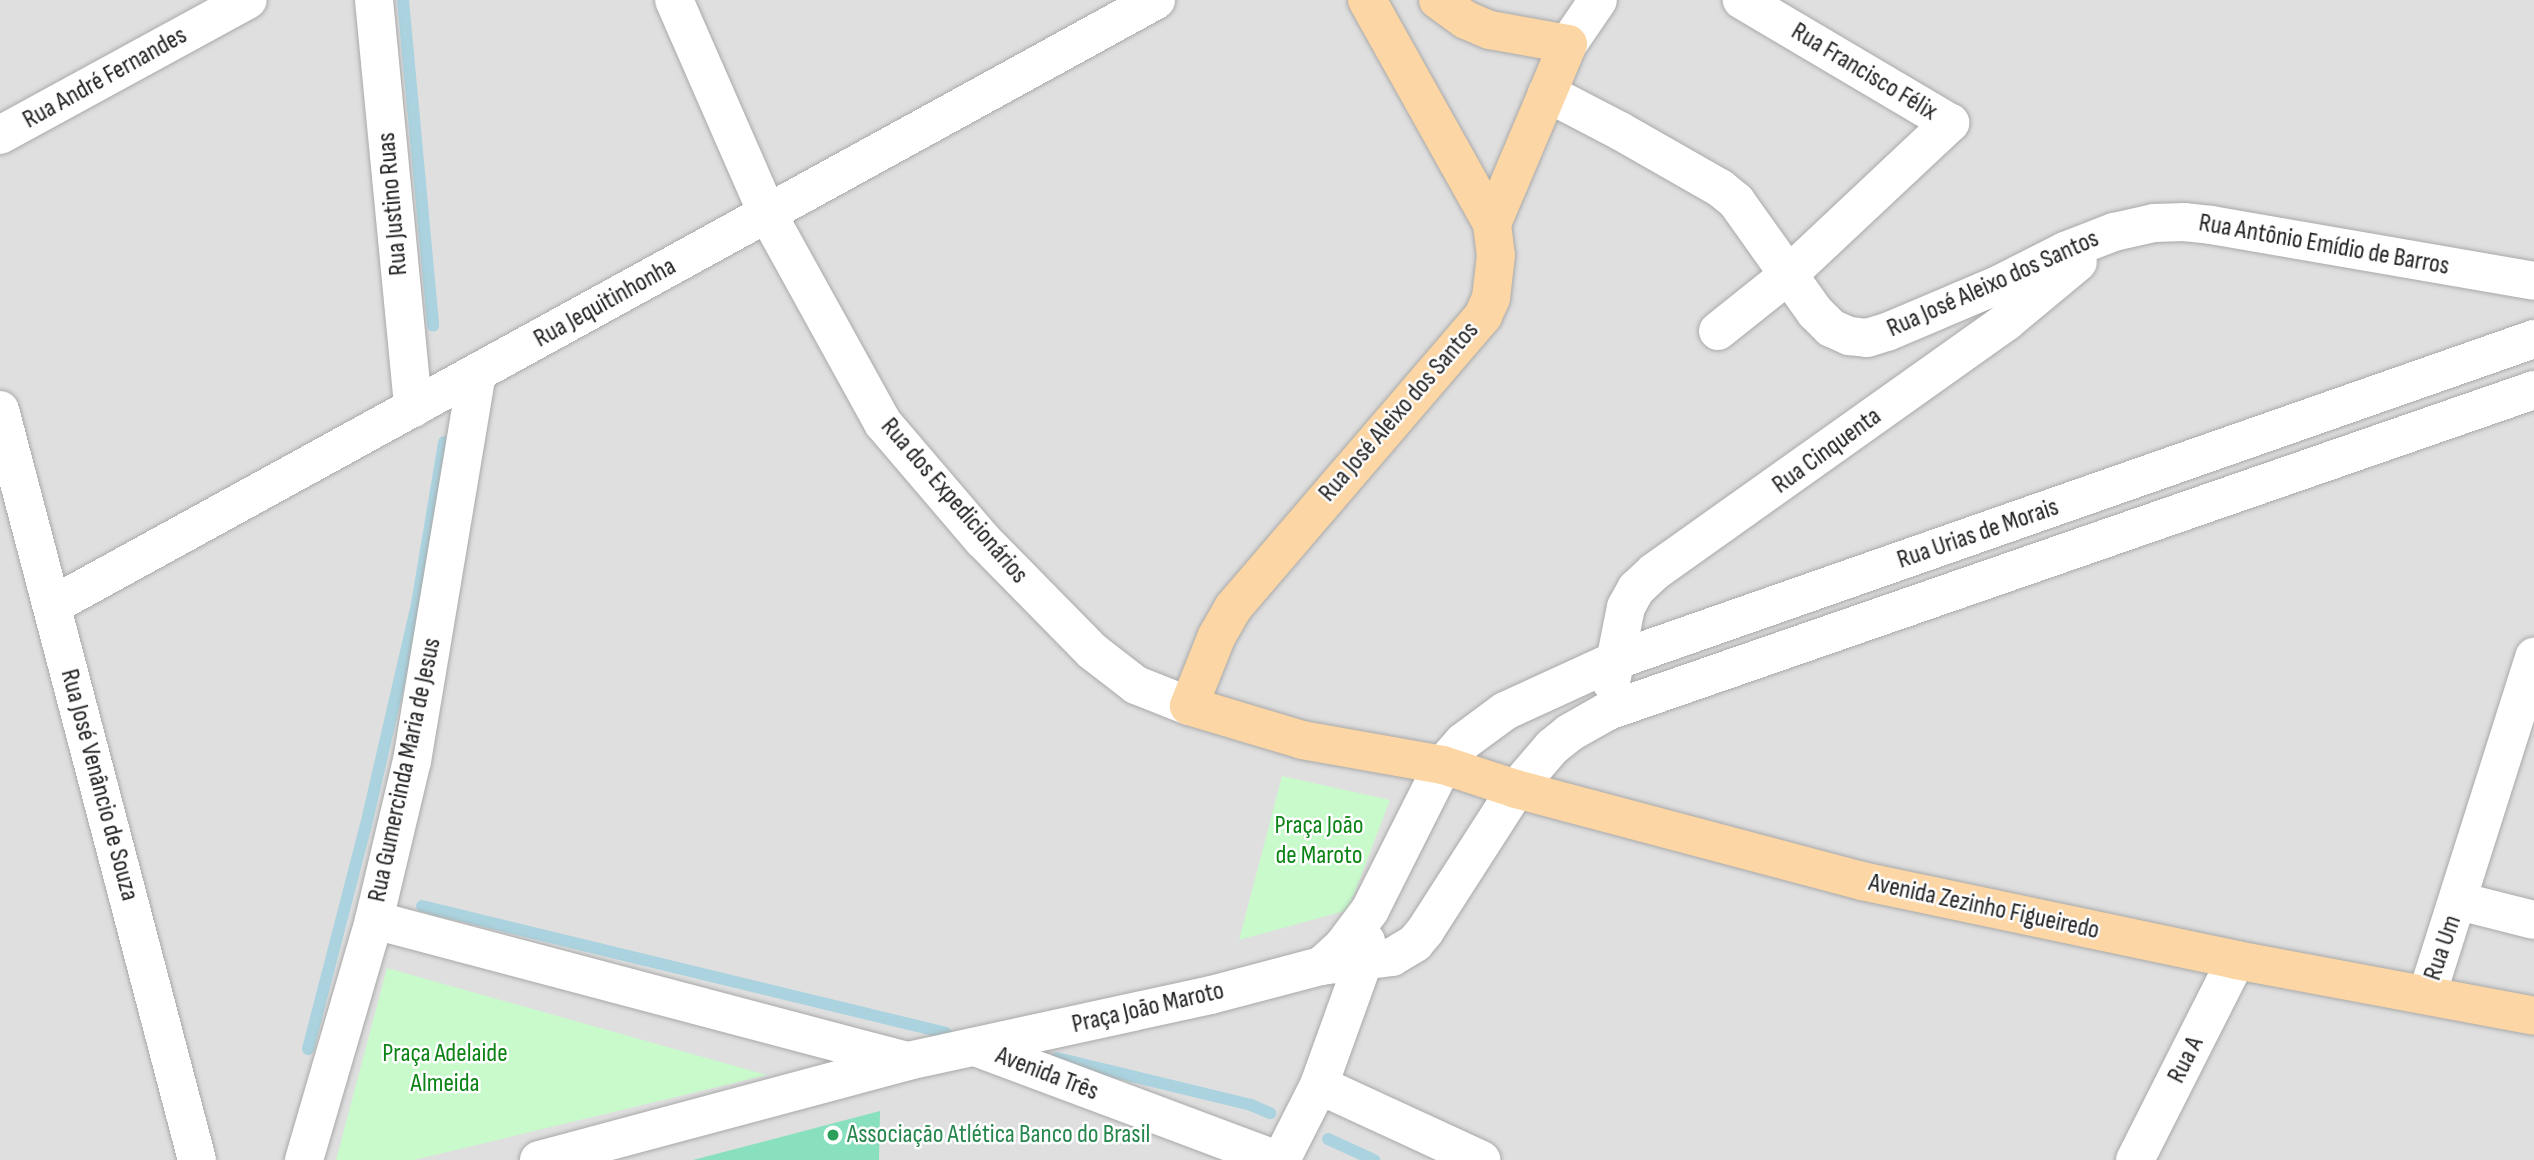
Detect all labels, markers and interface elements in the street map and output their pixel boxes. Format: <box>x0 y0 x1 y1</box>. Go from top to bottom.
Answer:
street label: Rua Francisco Félix <box>1785 16 1943 128</box>
street label: Rua André Fernandes <box>18 20 192 136</box>
street label: Rua Justino Ruas <box>371 131 415 277</box>
street label: Rua Antônio Emídio de Barros <box>2196 208 2452 282</box>
street label: Rua José Aleixo dos Santos <box>1882 223 2104 345</box>
street label: Rua Jequitinhonha <box>529 251 681 355</box>
street label: Rua José Aleixo dos Santos <box>1312 316 1486 508</box>
street label: Rua Cinquenta <box>1767 401 1887 501</box>
street label: Rua dos Expedicionários <box>874 412 1034 590</box>
street label: Rua Urias de Morais <box>1893 492 2063 576</box>
street label: Rua Gumercinda Maria de Jesus <box>362 635 448 905</box>
street label: Rua José Venâncio de Souza <box>53 666 145 904</box>
park label: Praça João de Maroto <box>1274 810 1364 872</box>
street label: Avenida Zezinho Figueiredo <box>1866 867 2102 947</box>
street label: Rua Um <box>2417 911 2469 985</box>
street label: Praça João Maroto <box>1069 975 1227 1041</box>
street label: Rua A <box>2161 1031 2211 1089</box>
park label: Praça Adelaide Almeida <box>382 1038 508 1100</box>
street label: Avenida Três <box>991 1040 1103 1108</box>
place label: Associação Atlética Banco do Brasil <box>847 1119 1150 1151</box>
marker: Associação Atlética Banco do Brasil <box>825 1127 841 1143</box>

